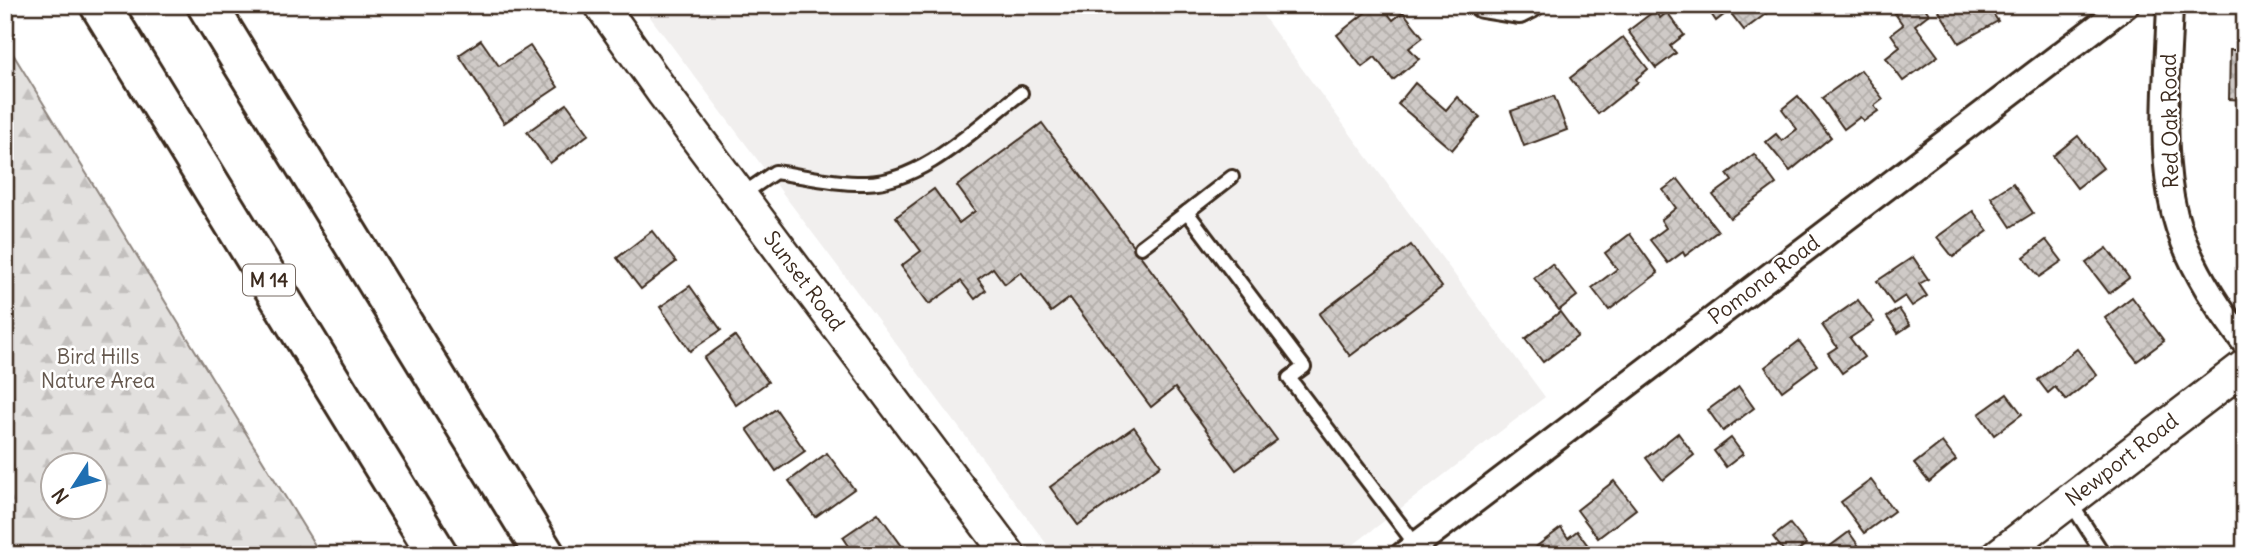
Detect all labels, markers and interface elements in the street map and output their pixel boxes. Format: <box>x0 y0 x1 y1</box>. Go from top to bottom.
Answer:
street label: Red Oak Road <box>2155 53 2184 189</box>
street label: Sunset Road <box>758 225 851 336</box>
street label: Pomona Road <box>1703 229 1825 330</box>
road number: M 14 <box>243 264 295 296</box>
park label: Bird Hills Nature Area <box>41 343 155 394</box>
street label: Newport Road <box>2060 407 2184 512</box>
north arrow <box>38 452 108 522</box>
text: N <box>47 484 74 508</box>

